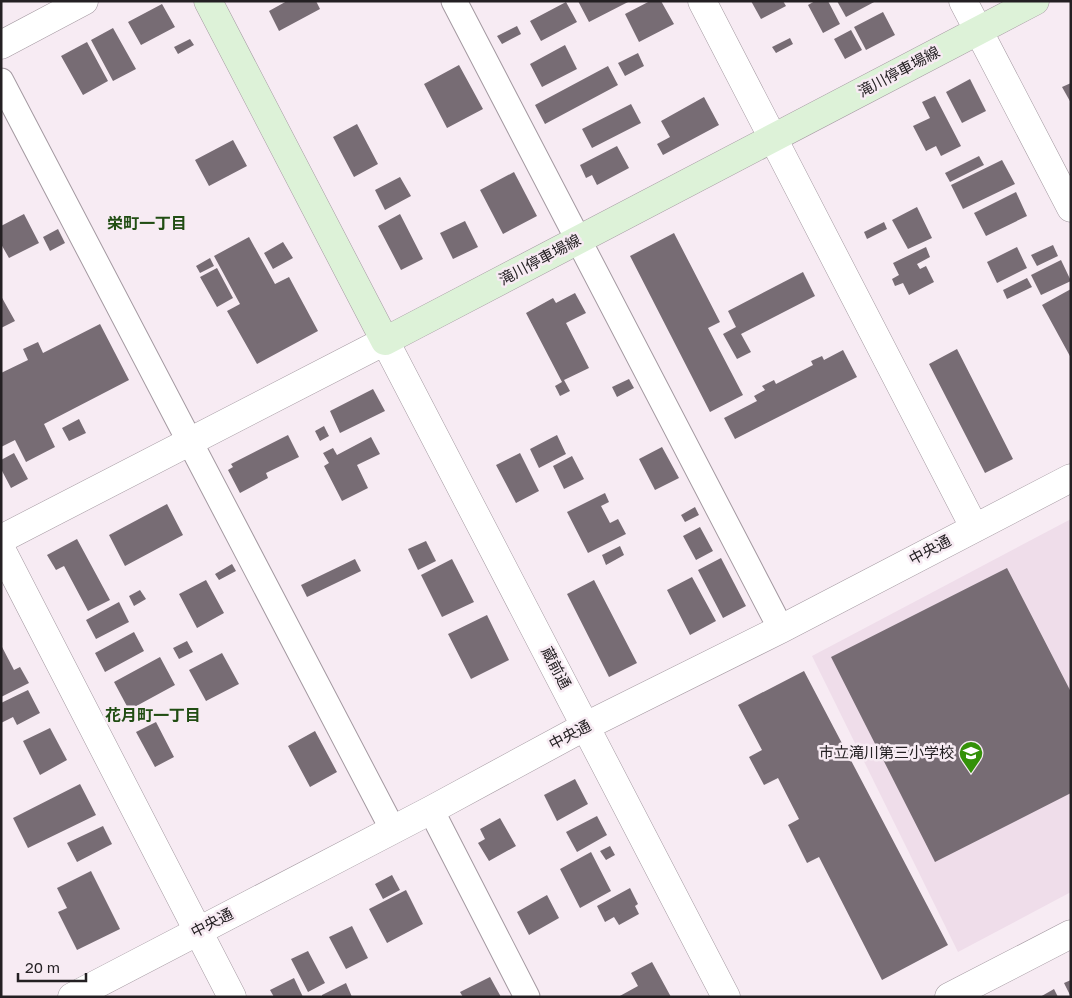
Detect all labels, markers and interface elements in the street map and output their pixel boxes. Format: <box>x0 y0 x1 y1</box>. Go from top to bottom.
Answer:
street label: 滝川停車場線 <box>855 42 942 100</box>
district label: 栄町一丁目 <box>107 213 187 233</box>
street label: 滝川停車場線 <box>496 230 583 288</box>
street label: 中央通 <box>905 531 954 568</box>
street label: 蔵前通 <box>538 643 575 692</box>
district label: 花月町一丁目 <box>105 705 201 725</box>
street label: 中央通 <box>545 716 594 753</box>
school or university icon: 市立滝川第三小学校 <box>958 740 984 774</box>
place label: 市立滝川第三小学校 <box>819 743 954 761</box>
street label: 中央通 <box>187 904 236 940</box>
scale bar <box>18 950 85 982</box>
text: 20 m <box>25 958 60 976</box>

